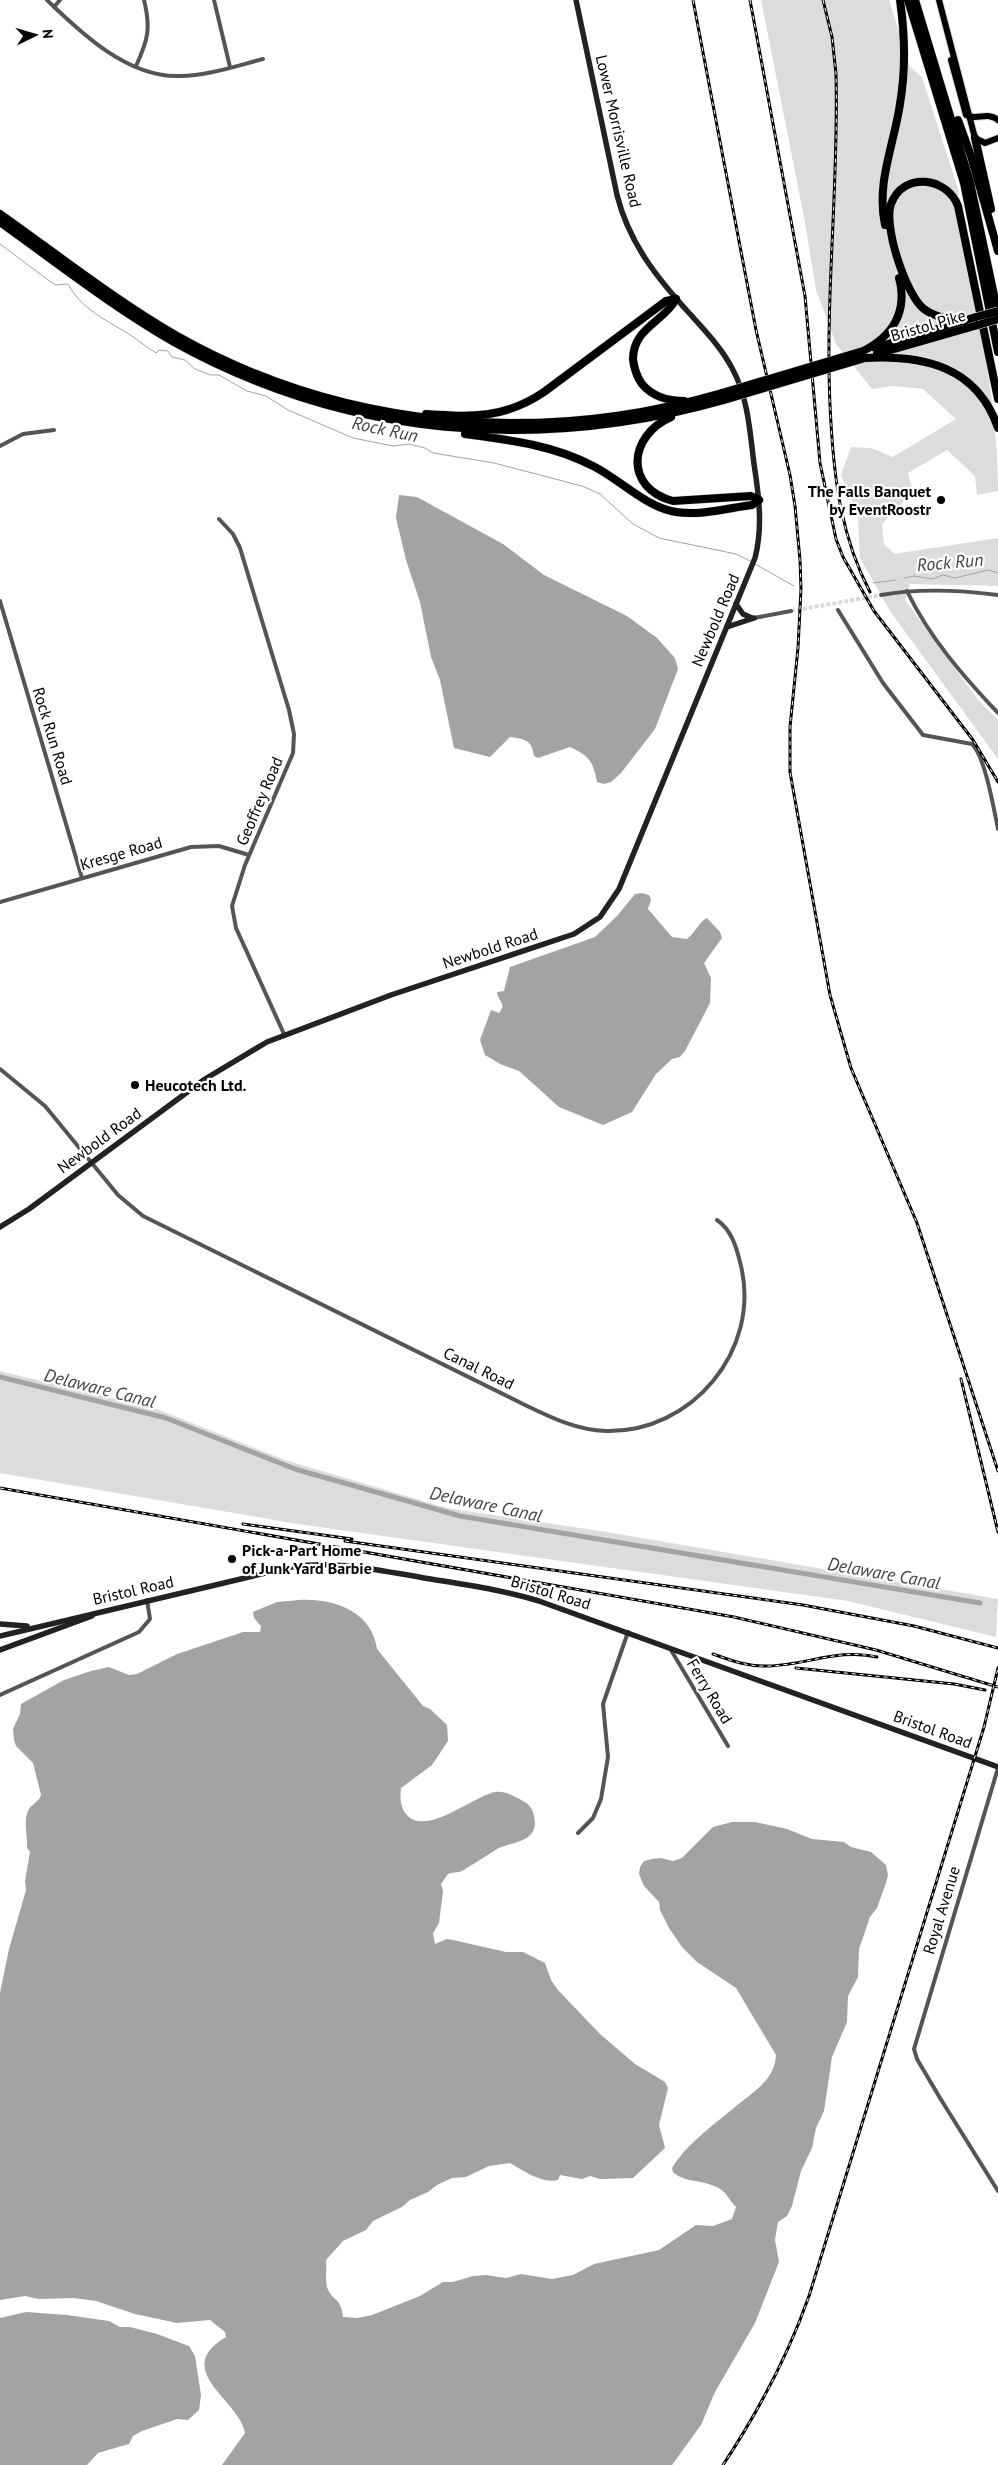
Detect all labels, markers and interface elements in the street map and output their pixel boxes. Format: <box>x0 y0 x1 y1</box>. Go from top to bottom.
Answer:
north arrow <box>10 10 60 60</box>
text: N <box>39 28 57 39</box>
street label: Lower Morrisville Road <box>592 53 646 209</box>
street label: Bristol Pike <box>888 305 968 345</box>
water label: Rock Run <box>350 411 420 447</box>
place label: The Falls Banquet by EventRoostr <box>808 481 931 519</box>
marker: The Falls Banquet by EventRoostr <box>935 494 947 506</box>
water label: Rock Run <box>916 548 984 576</box>
street label: Newbold Road <box>686 570 744 670</box>
street label: Rock Run Road <box>29 685 77 787</box>
street label: Geoffrey Road <box>231 754 287 848</box>
street label: Kresge Road <box>78 832 164 874</box>
street label: Newbold Road <box>440 923 540 973</box>
place label: Heucotech Ltd. <box>145 1075 247 1095</box>
marker: Heucotech Ltd. <box>129 1079 141 1091</box>
street label: Newbold Road <box>53 1103 145 1177</box>
street label: Canal Road <box>440 1342 518 1394</box>
water label: Delaware Canal <box>42 1363 158 1413</box>
water label: Delaware Canal <box>428 1481 544 1527</box>
place label: Pick-a-Part Home of Junk Yard Barbie <box>242 1540 372 1578</box>
water label: Delaware Canal <box>826 1552 942 1594</box>
marker: Pick-a-Part Home of Junk Yard Barbie <box>226 1553 238 1565</box>
street label: Bristol Road <box>509 1570 593 1614</box>
street label: Bristol Road <box>91 1571 175 1609</box>
street label: Ferry Road <box>683 1655 737 1727</box>
street label: Bristol Road <box>891 1706 975 1752</box>
street label: Royal Avenue <box>918 1864 964 1956</box>

